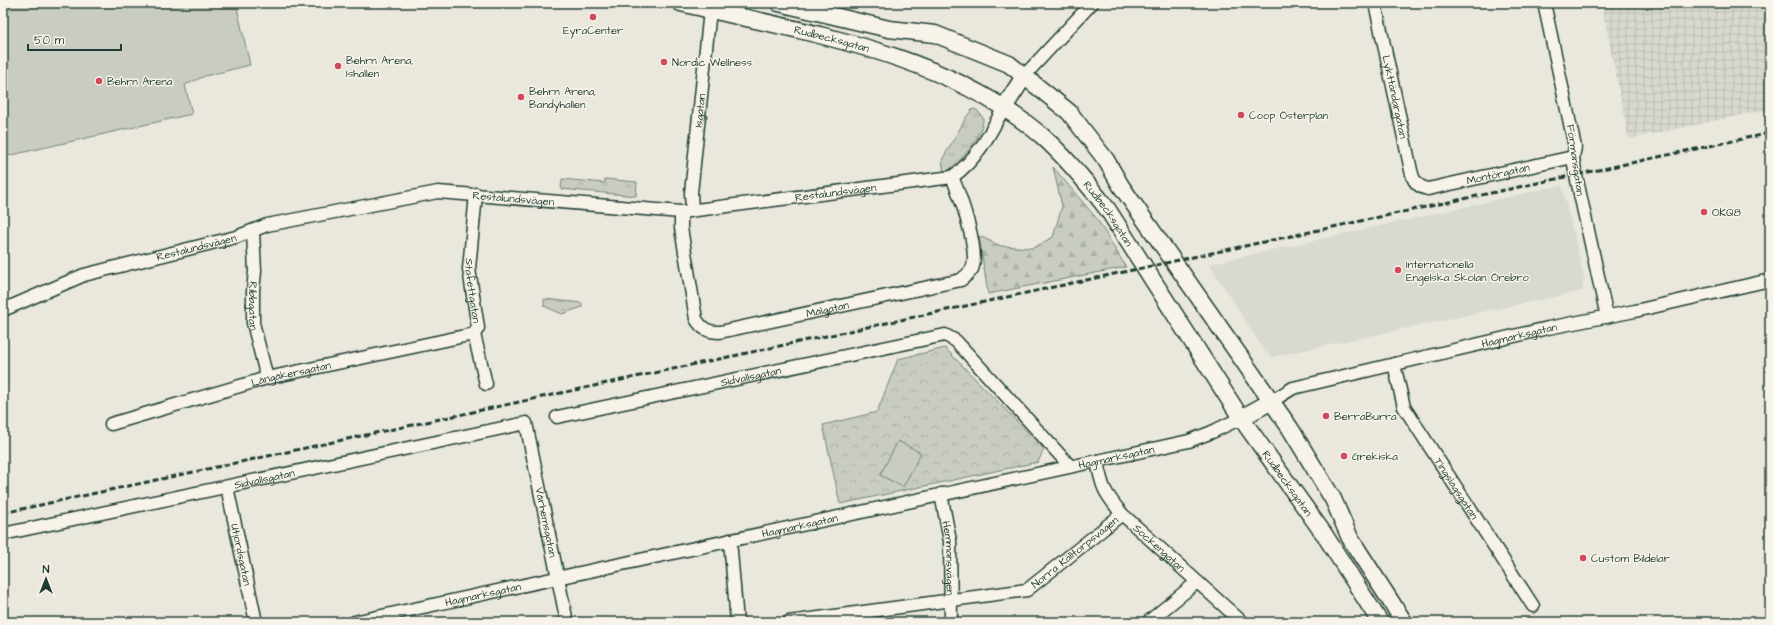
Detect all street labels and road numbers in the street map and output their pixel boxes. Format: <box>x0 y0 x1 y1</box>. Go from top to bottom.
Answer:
street label: Rudbecksgatan <box>793 22 872 56</box>
street label: Lykttändargatan <box>1378 54 1411 140</box>
street label: Isgatan <box>691 92 709 128</box>
street label: Förmansgatan <box>1562 123 1588 197</box>
street label: Montörgatan <box>1465 160 1532 188</box>
street label: Rudbecksgatan <box>1080 178 1137 250</box>
street label: Restalundsvägen <box>794 180 878 205</box>
street label: Restalundsvägen <box>472 188 555 210</box>
street label: Restalundsvägen <box>155 230 238 265</box>
street label: Stafettgatan <box>461 257 484 324</box>
street label: Ribbgatan <box>244 281 262 332</box>
street label: Målgatan <box>805 297 851 321</box>
street label: Hagmarksgatan <box>1480 319 1559 351</box>
street label: Långåkersgatan <box>249 358 333 390</box>
street label: Sidvallsgatan <box>719 363 783 390</box>
street label: Hagmarksgatan <box>1077 442 1156 473</box>
street label: Rudbecksgatan <box>1259 448 1316 520</box>
street label: Tingslagsgatan <box>1431 455 1482 523</box>
street label: Sidvallsgatan <box>233 465 296 493</box>
street label: Vårhemsgatan <box>531 486 561 559</box>
street label: Hagmarksgatan <box>760 510 840 541</box>
street label: Norra Källtorpsvägen <box>1028 513 1122 592</box>
street label: Hemmansvägen <box>938 520 958 596</box>
street label: Sockengatan <box>1130 521 1189 576</box>
street label: Utjordsgatan <box>227 522 255 587</box>
street label: Hagmarksgatan <box>444 579 523 610</box>

